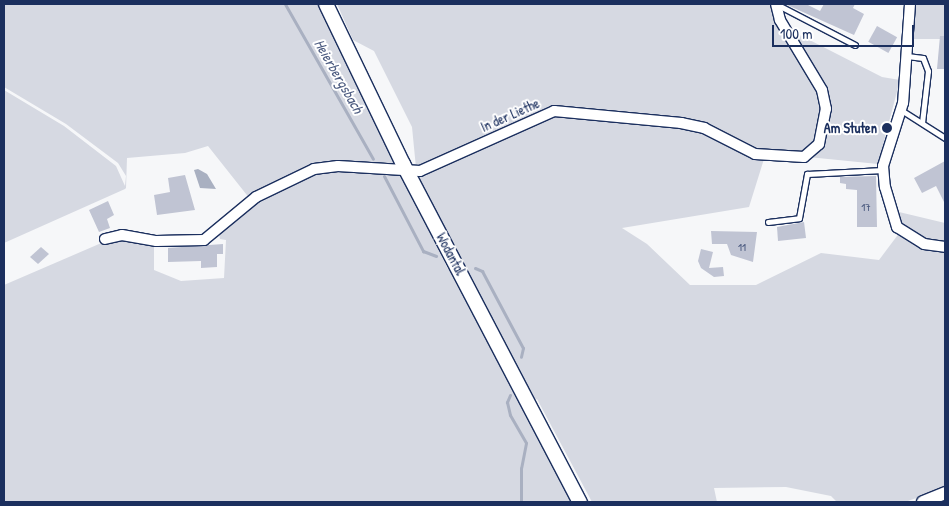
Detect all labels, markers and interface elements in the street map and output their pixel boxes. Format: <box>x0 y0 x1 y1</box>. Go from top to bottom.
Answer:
scale bar <box>774 15 916 47</box>
text: 100 m <box>780 23 813 44</box>
water label: Heierbergsbach <box>311 36 367 116</box>
street label: In der Liethe <box>478 95 542 135</box>
place label: Am Stuten <box>824 120 877 136</box>
marker: Am Stuten <box>881 122 893 134</box>
house number: 17 <box>861 200 871 214</box>
street label: Wodantal <box>433 230 469 278</box>
house number: 11 <box>738 240 746 254</box>

